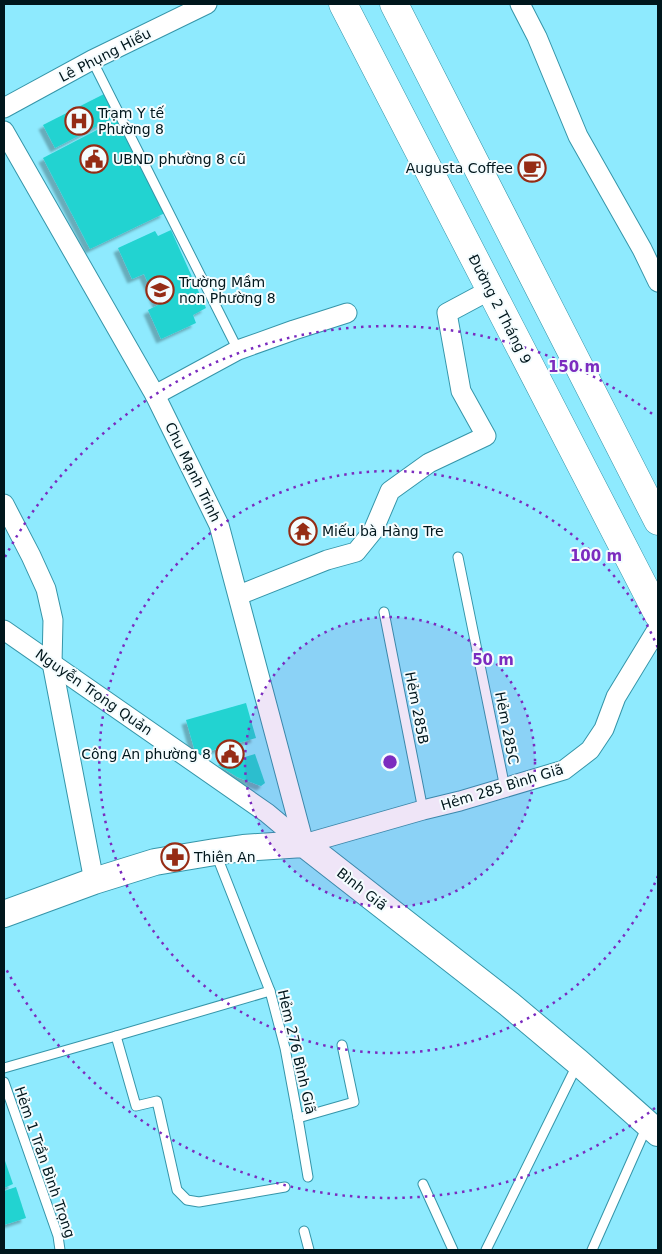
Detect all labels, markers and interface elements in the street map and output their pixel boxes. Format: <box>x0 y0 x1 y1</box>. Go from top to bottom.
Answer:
street label: Lê Phụng Hiểu <box>56 25 154 85</box>
place label: Trạm Y tế Phường 8 <box>97 105 164 137</box>
hospital icon: Trạm Y tế Phường 8 <box>64 106 94 136</box>
public building icon: UBND phường 8 cũ <box>79 144 109 174</box>
place label: UBND phường 8 cũ <box>113 151 246 167</box>
cafe icon: Augusta Coffee <box>517 153 547 183</box>
place label: Augusta Coffee <box>406 160 513 176</box>
street label: Đường 2 Tháng 9 <box>465 251 535 367</box>
place label: Trường Mầm non Phường 8 <box>178 274 276 306</box>
school or university icon: Trường Mầm non Phường 8 <box>145 275 175 305</box>
text: 150 m <box>548 358 600 376</box>
street label: Chu Mạnh Trinh <box>162 420 224 524</box>
temple icon: Miếu bà Hàng Tre <box>288 516 318 546</box>
place label: Miếu bà Hàng Tre <box>322 523 444 539</box>
text: 100 m <box>570 547 622 565</box>
street label: Nguyễn Trọng Quản <box>33 646 155 738</box>
text: 50 m <box>472 651 514 669</box>
street label: Hẻm 285B <box>402 670 432 746</box>
street label: Hẻm 285C <box>492 690 522 766</box>
public building icon: Công An phường 8 <box>215 739 245 769</box>
place label: Công An phường 8 <box>81 746 211 762</box>
centre of rings <box>381 753 399 771</box>
street label: Hẻm 285 Bình Giã <box>439 761 565 813</box>
pharmacy icon: Thiên An <box>160 842 190 872</box>
place label: Thiên An <box>193 849 256 865</box>
street label: Bình Giã <box>334 865 390 913</box>
street label: Hẻm 276 Bình Giã <box>275 988 319 1116</box>
street label: Hẻm 1 Trần Bình Trọng <box>12 1084 78 1240</box>

